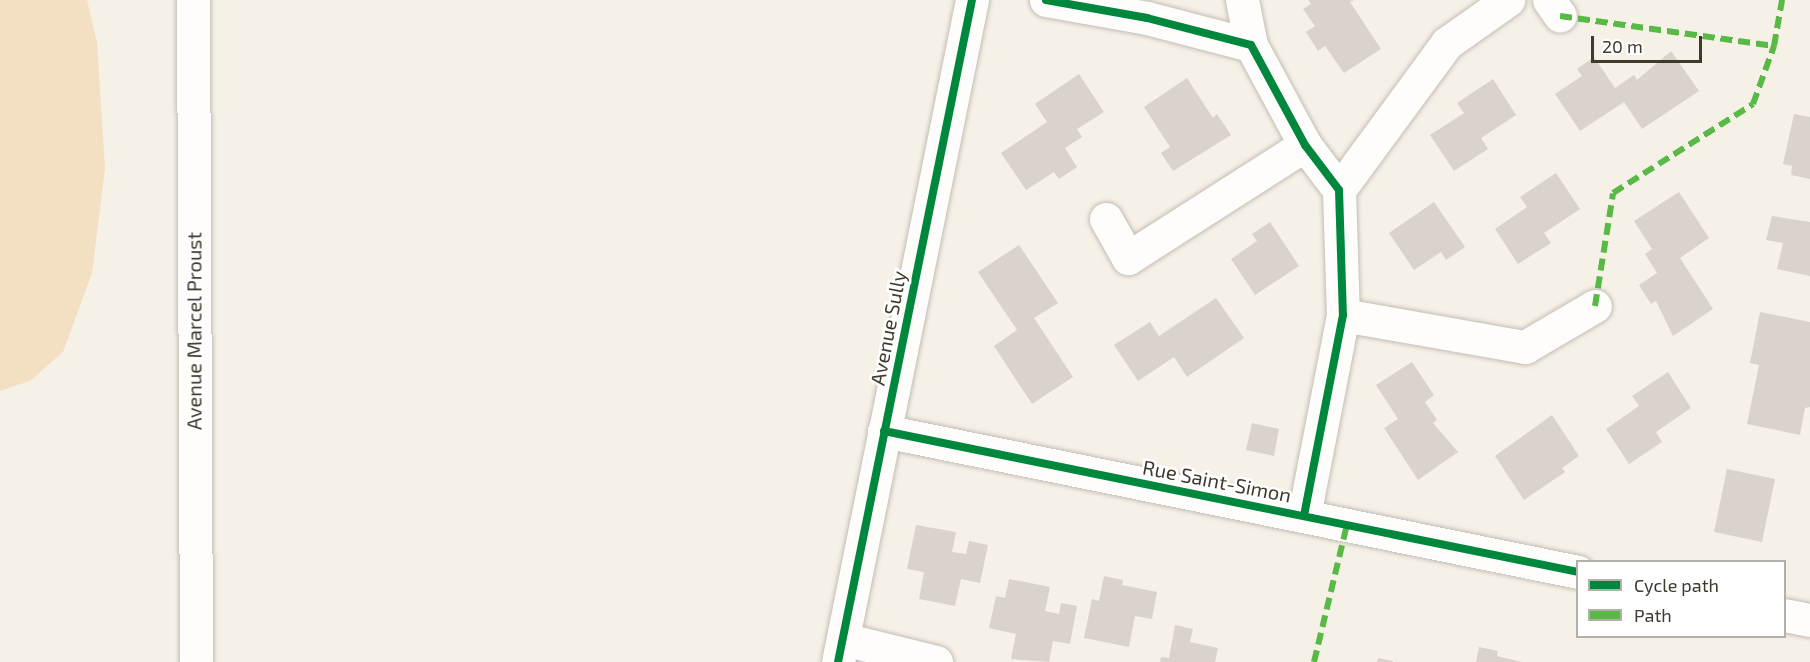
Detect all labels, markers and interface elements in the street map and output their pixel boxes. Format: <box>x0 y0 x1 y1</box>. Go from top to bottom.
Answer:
scale bar <box>1594 24 1705 62</box>
text: 20 m <box>1602 35 1643 57</box>
street label: Avenue Marcel Proust <box>182 232 206 430</box>
street label: Avenue Sully <box>865 269 911 387</box>
street label: Rue Saint-Simon <box>1141 455 1293 507</box>
legend <box>1576 560 1786 638</box>
text: Cycle path <box>1634 574 1719 596</box>
text: Path <box>1634 604 1672 626</box>

